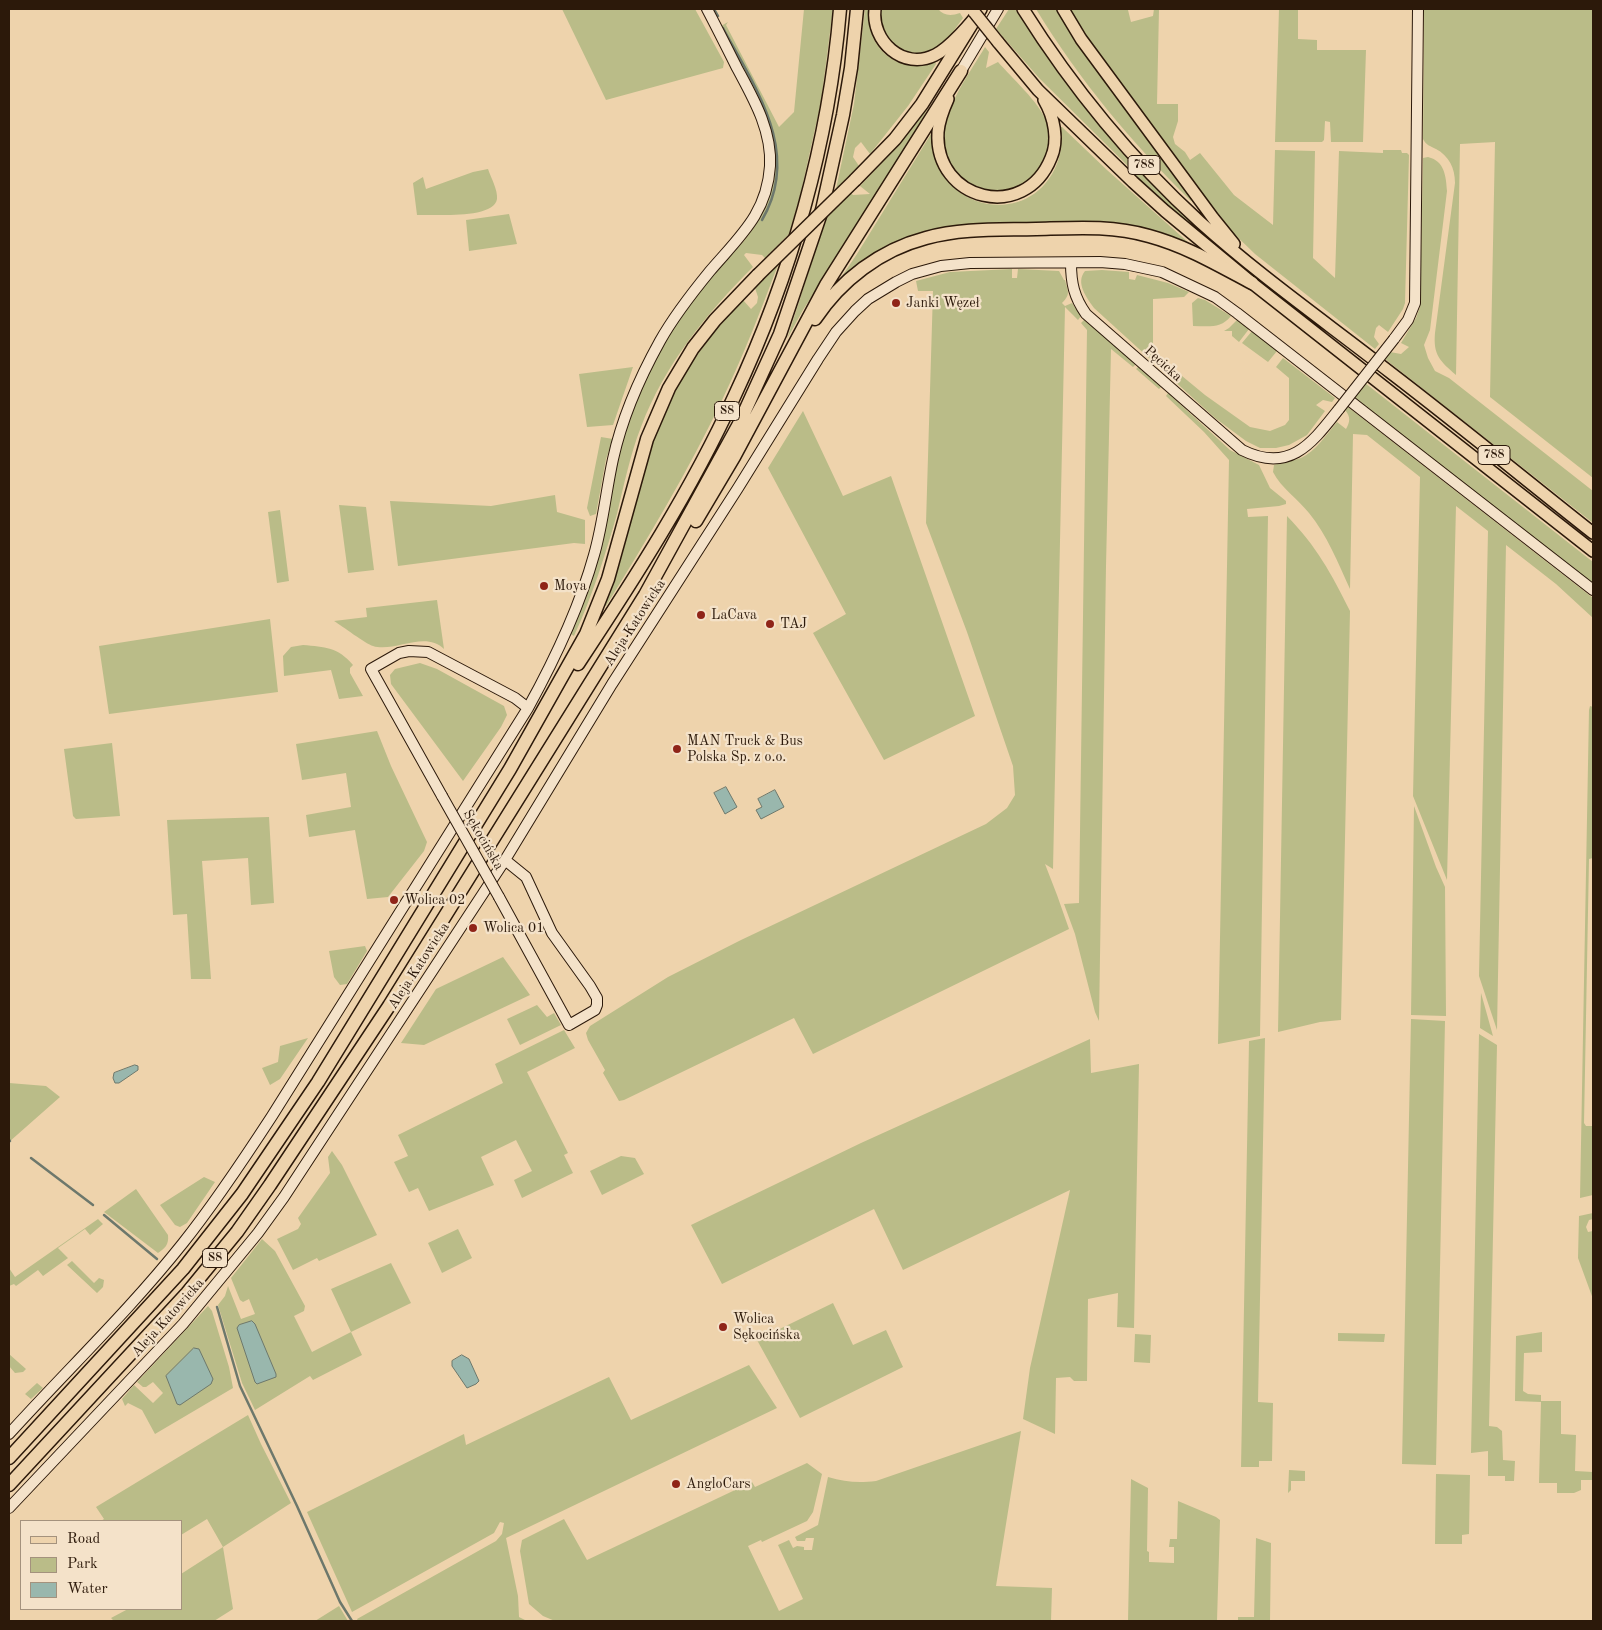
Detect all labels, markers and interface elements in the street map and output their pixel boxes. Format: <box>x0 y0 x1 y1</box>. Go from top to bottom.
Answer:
road number: 788 <box>1128 156 1160 174</box>
place label: Janki Węzeł <box>906 295 980 311</box>
marker: Janki Węzeł <box>890 297 902 309</box>
street label: Pęcicka <box>1141 343 1185 385</box>
road number: S8 <box>714 402 740 421</box>
road number: 788 <box>1478 446 1510 464</box>
street label: Aleja Katowicka <box>601 576 669 670</box>
place label: Moya <box>554 578 587 594</box>
marker: Moya <box>538 580 550 592</box>
place label: LaCava <box>711 607 757 623</box>
marker: LaCava <box>695 609 707 621</box>
place label: TAJ <box>780 616 807 632</box>
marker: TAJ <box>764 618 776 630</box>
place label: MAN Truck & Bus Polska Sp. z o.o. <box>687 733 803 766</box>
marker: MAN Truck & Bus Polska Sp. z o.o. <box>671 743 683 755</box>
street label: Sękocińska <box>459 807 507 873</box>
place label: Wolica 02 <box>404 892 465 908</box>
marker: Wolica 02 <box>388 894 400 906</box>
street label: Aleja Katowicka <box>385 919 453 1013</box>
place label: Wolica 01 <box>483 920 544 936</box>
marker: Wolica 01 <box>467 922 479 934</box>
road number: S8 <box>202 1248 228 1268</box>
street label: Aleja Katowicka <box>128 1275 208 1361</box>
place label: Wolica Sękocińska <box>733 1311 800 1344</box>
marker: Wolica Sękocińska <box>717 1321 729 1333</box>
place label: AngloCars <box>686 1476 751 1492</box>
marker: AngloCars <box>670 1478 682 1490</box>
legend <box>20 1520 182 1610</box>
text: Road <box>67 1532 100 1547</box>
text: Park <box>67 1557 98 1572</box>
text: Water <box>67 1582 108 1597</box>

